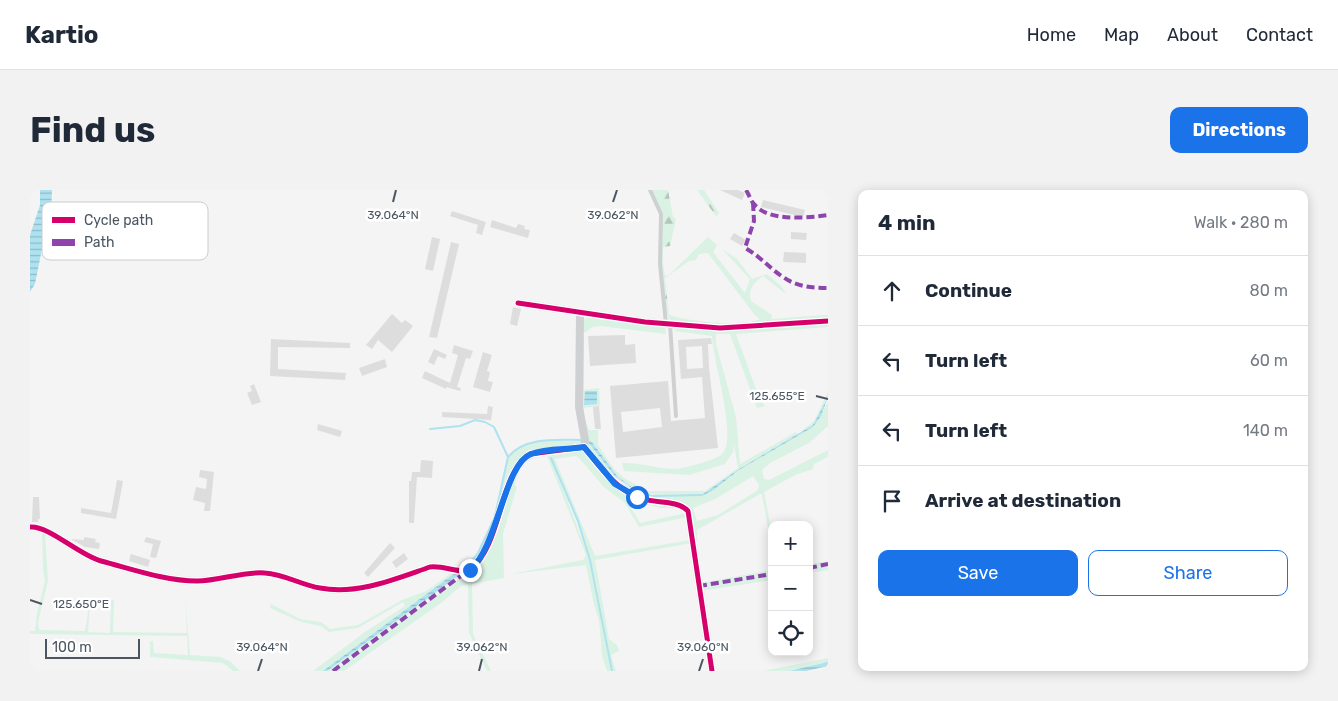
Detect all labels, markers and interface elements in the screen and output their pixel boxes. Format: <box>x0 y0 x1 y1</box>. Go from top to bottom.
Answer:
text: Kartio <box>25 21 99 49</box>
text: Home <box>1027 24 1076 46</box>
text: Map <box>1104 24 1139 46</box>
text: About <box>1167 24 1218 46</box>
text: Contact <box>1246 24 1313 46</box>
button: Directions <box>1170 107 1308 153</box>
text: Find us <box>30 109 155 151</box>
legend <box>42 202 208 260</box>
text: 39.064°N <box>367 208 419 222</box>
text: 39.062°N <box>587 208 639 222</box>
text: 4 min <box>878 210 936 235</box>
text: Cycle path <box>84 212 153 229</box>
text: Walk · 280 m <box>1194 213 1288 232</box>
text: Path <box>84 234 115 251</box>
icon: ahead <box>878 277 906 305</box>
text: Continue <box>925 279 1012 302</box>
text: 80 m <box>1250 281 1288 300</box>
icon: left <box>878 347 906 375</box>
text: Turn left <box>925 349 1007 372</box>
text: 60 m <box>1250 351 1288 370</box>
text: 125.655°E <box>749 389 805 403</box>
icon: left <box>878 417 906 445</box>
text: Turn left <box>925 419 1007 442</box>
text: 140 m <box>1243 421 1288 440</box>
route start <box>626 486 649 509</box>
icon: arrive <box>878 487 906 515</box>
text: Arrive at destination <box>925 489 1121 512</box>
map controls <box>768 521 813 656</box>
button: + <box>768 521 813 566</box>
button: Save <box>878 550 1078 596</box>
button: Share <box>1088 550 1288 596</box>
route end <box>459 559 482 582</box>
button: − <box>768 566 813 611</box>
text: 125.650°E <box>53 597 109 611</box>
button: locate <box>768 611 813 656</box>
scale bar <box>45 636 140 659</box>
text: 100 m <box>52 639 92 656</box>
text: 39.064°N <box>236 640 288 654</box>
text: 39.062°N <box>456 640 508 654</box>
text: 39.060°N <box>677 640 729 654</box>

